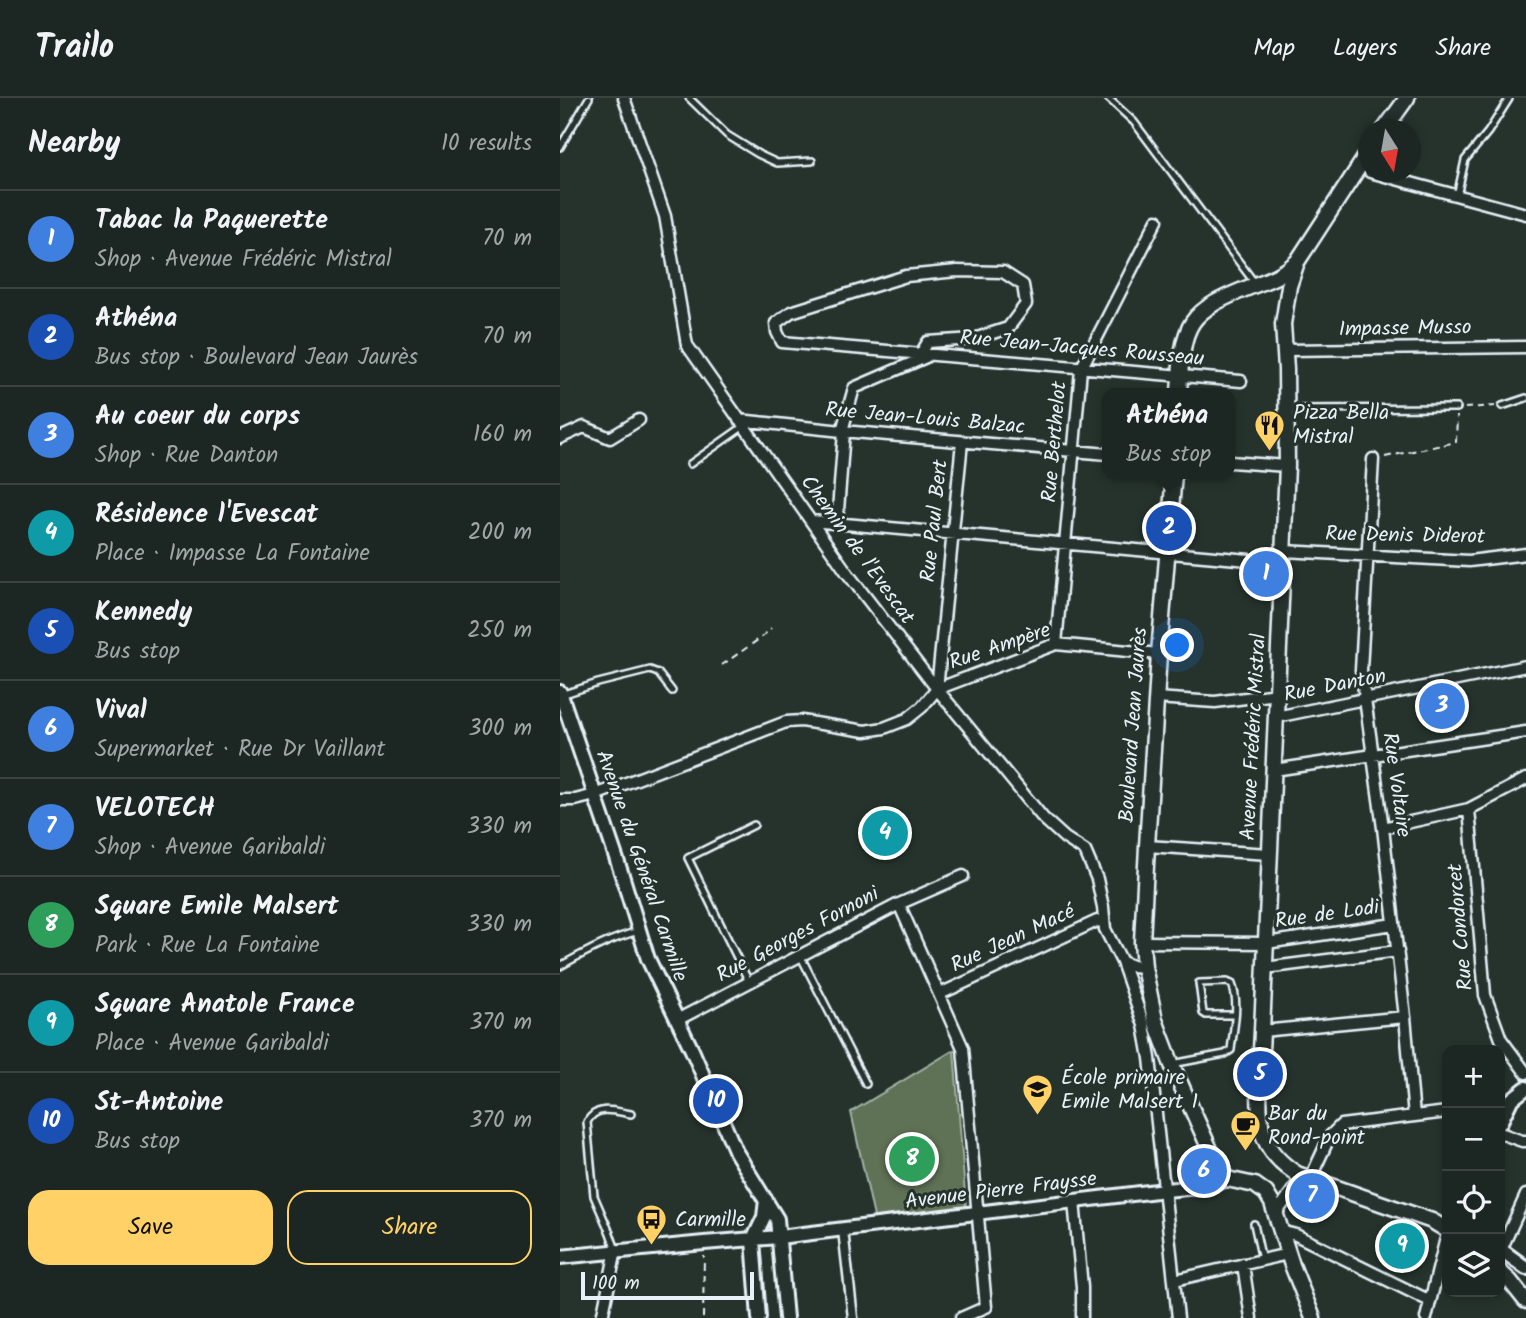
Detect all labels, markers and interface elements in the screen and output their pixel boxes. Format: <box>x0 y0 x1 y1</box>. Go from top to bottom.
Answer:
text: Trailo <box>35 22 114 75</box>
text: Map <box>1253 29 1295 68</box>
text: Layers <box>1333 29 1397 68</box>
text: Share <box>1435 29 1491 68</box>
north arrow <box>1358 119 1421 182</box>
text: Nearby <box>28 120 120 168</box>
text: 10 results <box>441 126 532 162</box>
text: Tabac la Paquerette <box>95 200 328 242</box>
text: 1 <box>48 221 54 257</box>
text: 70 m <box>482 221 532 257</box>
text: Shop · Avenue Frédéric Mistral <box>95 242 392 278</box>
text: Athéna <box>95 298 177 340</box>
street label: Impasse Musso <box>1338 311 1472 347</box>
text: 2 <box>44 319 58 355</box>
text: 70 m <box>482 319 532 355</box>
street label: Rue Jean-Jacques Rousseau <box>958 322 1206 376</box>
text: Bus stop · Boulevard Jean Jaurès <box>95 340 418 376</box>
street label: Rue Berthelot <box>1033 379 1077 504</box>
popup <box>1102 388 1235 479</box>
street label: Rue Jean-Louis Balzac <box>824 394 1026 444</box>
text: Athéna <box>1126 395 1208 437</box>
text: Au coeur du corps <box>95 396 300 438</box>
place label: Pizza Bella Mistral <box>1293 397 1389 454</box>
restaurant icon: Pizza Bella Mistral <box>1253 408 1287 452</box>
text: 3 <box>45 417 57 453</box>
text: 160 m <box>473 417 532 453</box>
text: Bus stop <box>1126 437 1211 473</box>
text: Shop · Rue Danton <box>95 438 278 474</box>
street label: Rue Paul Bert <box>912 457 958 584</box>
street label: Chemin de l'Evescat <box>791 468 923 632</box>
text: Résidence l'Evescat <box>95 494 318 536</box>
pin: 2 <box>1146 502 1192 554</box>
text: 4 <box>45 515 57 551</box>
text: 200 m <box>468 515 532 551</box>
street label: Rue Denis Diderot <box>1325 518 1486 554</box>
text: Place · Impasse La Fontaine <box>95 536 370 572</box>
pin: 1 <box>1243 548 1289 600</box>
text: Kennedy <box>95 592 192 634</box>
text: 5 <box>45 613 57 649</box>
text: 250 m <box>467 613 532 649</box>
street label: Rue Ampère <box>945 614 1056 680</box>
street label: Boulevard Jean Jaurès <box>1111 626 1157 824</box>
your location <box>1160 628 1194 662</box>
street label: Avenue Frédéric Mistral <box>1232 633 1276 841</box>
text: Bus stop <box>95 634 180 670</box>
street label: Rue Danton <box>1281 660 1389 712</box>
pin: 3 <box>1419 680 1465 732</box>
text: Vival <box>95 690 147 732</box>
text: 6 <box>45 711 57 747</box>
text: 300 m <box>468 711 532 747</box>
street label: Rue Voltaire <box>1372 730 1420 840</box>
text: Supermarket · Rue Dr Vaillant <box>95 732 385 768</box>
street label: Avenue du Général Carmille <box>586 746 696 987</box>
text: VELOTECH <box>95 788 215 830</box>
pin: 4 <box>862 807 908 859</box>
text: 7 <box>46 809 56 845</box>
text: 330 m <box>467 809 532 845</box>
text: Shop · Avenue Garibaldi <box>95 830 325 866</box>
street label: Rue Condorcet <box>1439 861 1483 992</box>
street label: Rue Georges Fornoni <box>711 878 886 992</box>
text: Square Emile Malsert <box>95 886 339 928</box>
street label: Rue de Lodi <box>1273 891 1382 939</box>
street label: Rue Jean Macé <box>945 895 1081 982</box>
text: 8 <box>44 907 58 943</box>
text: 330 m <box>467 907 532 943</box>
text: Park · Rue La Fontaine <box>95 928 320 964</box>
text: Square Anatole France <box>95 984 355 1026</box>
text: 9 <box>45 1005 57 1041</box>
text: 370 m <box>469 1005 532 1041</box>
text: Place · Avenue Garibaldi <box>95 1026 329 1062</box>
map controls <box>1442 1045 1505 1297</box>
button: + <box>1442 1045 1505 1108</box>
pin: 5 <box>1237 1048 1283 1100</box>
place label: École primaire Emile Malsert 1 <box>1061 1062 1198 1119</box>
school or university icon: École primaire Emile Malsert 1 <box>1021 1073 1055 1117</box>
pin: 10 <box>693 1075 739 1127</box>
text: St-Antoine <box>95 1082 223 1124</box>
place label: Bar du Rond-point <box>1268 1098 1366 1155</box>
text: 10 <box>42 1103 60 1139</box>
text: 370 m <box>469 1103 532 1139</box>
button: − <box>1442 1108 1505 1171</box>
cafe icon: Bar du Rond-point <box>1228 1109 1262 1153</box>
text: Bus stop <box>95 1124 180 1160</box>
pin: 8 <box>889 1133 935 1185</box>
pin: 6 <box>1181 1145 1227 1197</box>
street label: Avenue Pierre Fraysse <box>903 1163 1099 1219</box>
pin: 7 <box>1289 1170 1335 1222</box>
button: locate <box>1442 1171 1505 1234</box>
button: Save <box>28 1190 273 1265</box>
button: Share <box>287 1190 532 1265</box>
bus stop icon: Carmille <box>635 1203 669 1247</box>
place label: Carmille <box>675 1204 746 1237</box>
pin: 9 <box>1379 1220 1425 1272</box>
button: layers <box>1442 1234 1505 1297</box>
scale bar <box>581 1269 754 1301</box>
text: 100 m <box>592 1269 640 1299</box>

